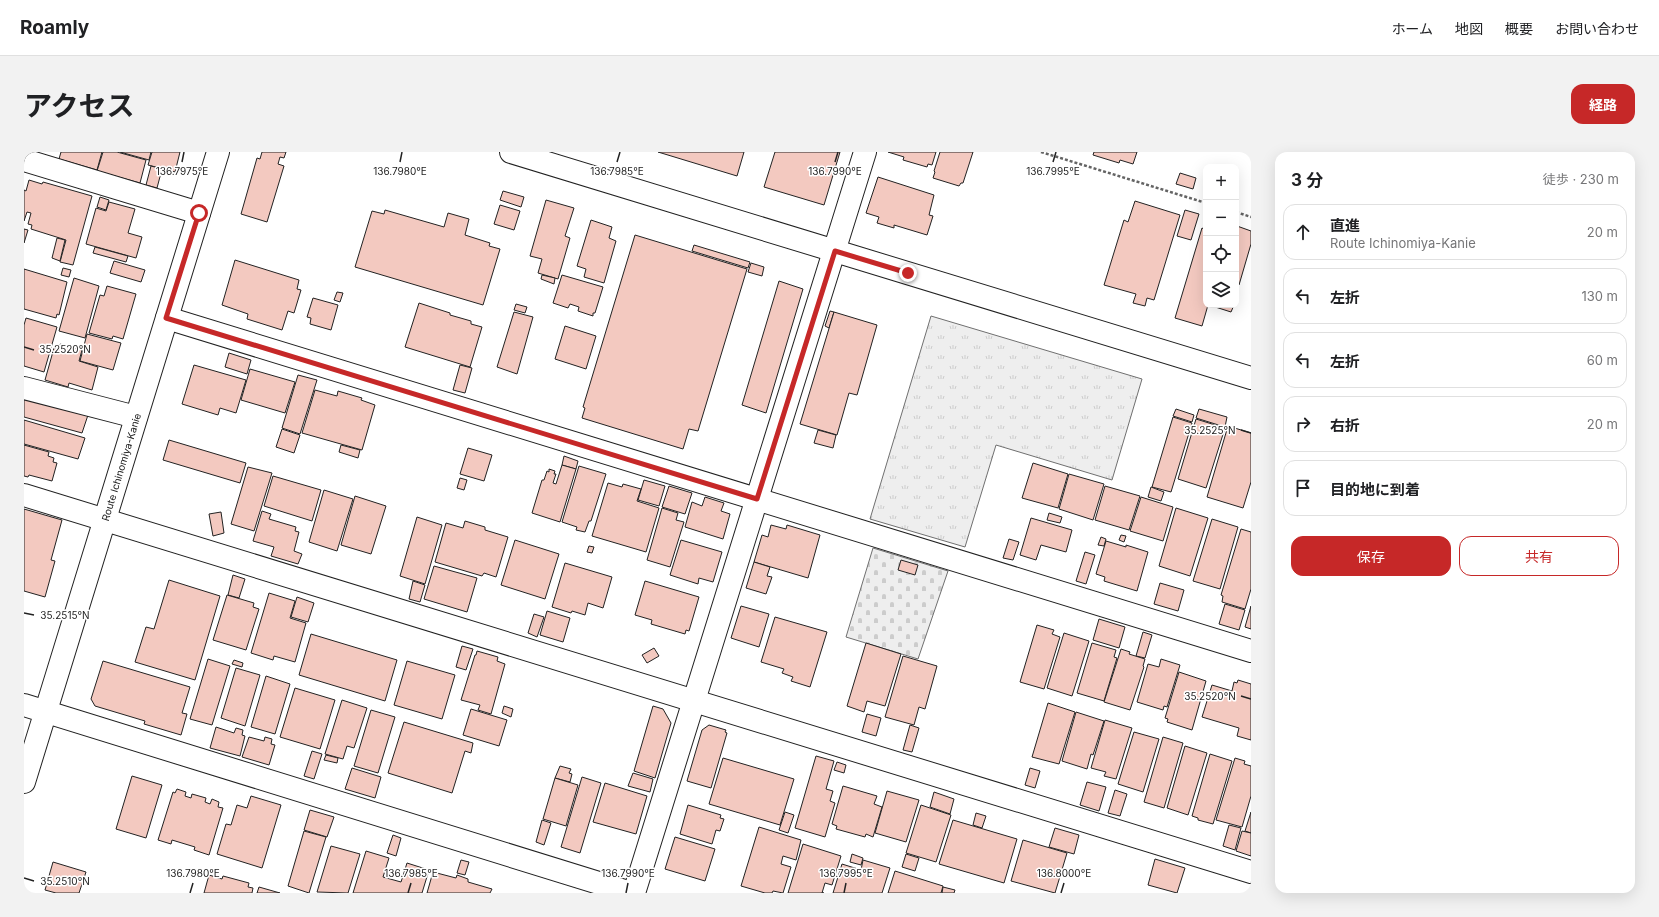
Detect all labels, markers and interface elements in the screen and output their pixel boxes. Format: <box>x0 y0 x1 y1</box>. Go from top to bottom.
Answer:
text: Roamly <box>20 16 89 39</box>
text: ホーム <box>1391 20 1433 37</box>
text: 地図 <box>1455 20 1483 37</box>
text: 概要 <box>1505 20 1533 37</box>
text: お問い合わせ <box>1555 20 1639 37</box>
button: 経路 <box>1571 84 1635 124</box>
text: アクセス <box>24 89 135 123</box>
map controls <box>1203 164 1239 308</box>
button: + <box>1203 164 1239 200</box>
text: 136.7975°E <box>156 165 208 177</box>
text: 136.7980°E <box>373 165 427 177</box>
text: 136.7985°E <box>590 165 644 177</box>
text: 136.7990°E <box>808 165 862 177</box>
text: 136.7995°E <box>1026 165 1080 177</box>
text: 3 分 <box>1291 170 1323 190</box>
text: 徒歩 · 230 m <box>1543 171 1619 187</box>
button: − <box>1203 200 1239 236</box>
route start <box>190 204 208 222</box>
text: 直進 <box>1330 216 1360 235</box>
icon: ahead <box>1292 221 1314 243</box>
text: 20 m <box>1587 224 1618 240</box>
text: Route Ichinomiya-Kanie <box>1330 235 1476 251</box>
button: locate <box>1203 236 1239 272</box>
route end <box>899 264 917 282</box>
button: layers <box>1203 272 1239 308</box>
icon: left <box>1292 285 1314 307</box>
text: 左折 <box>1330 288 1360 307</box>
text: 130 m <box>1581 288 1618 304</box>
text: 35.2520°N <box>39 343 91 355</box>
icon: left <box>1292 349 1314 371</box>
text: 左折 <box>1330 352 1360 371</box>
text: 60 m <box>1587 352 1618 368</box>
street label: Route Ichinomiya-Kanie <box>99 411 143 522</box>
icon: right <box>1292 413 1314 435</box>
text: 右折 <box>1330 416 1360 435</box>
text: 20 m <box>1587 416 1618 432</box>
text: 35.2525°N <box>1184 424 1236 436</box>
icon: arrive <box>1292 477 1314 499</box>
text: 目的地に到着 <box>1330 480 1420 499</box>
button: 保存 <box>1291 536 1451 576</box>
button: 共有 <box>1459 536 1619 576</box>
text: 35.2515°N <box>40 609 90 621</box>
text: 35.2520°N <box>1184 690 1236 702</box>
text: 136.7980°E <box>166 867 220 879</box>
text: 136.7985°E <box>384 867 438 879</box>
text: 136.7990°E <box>601 867 655 879</box>
text: 136.7995°E <box>819 867 873 879</box>
text: 136.8000°E <box>1037 867 1091 879</box>
text: 35.2510°N <box>40 875 90 887</box>

